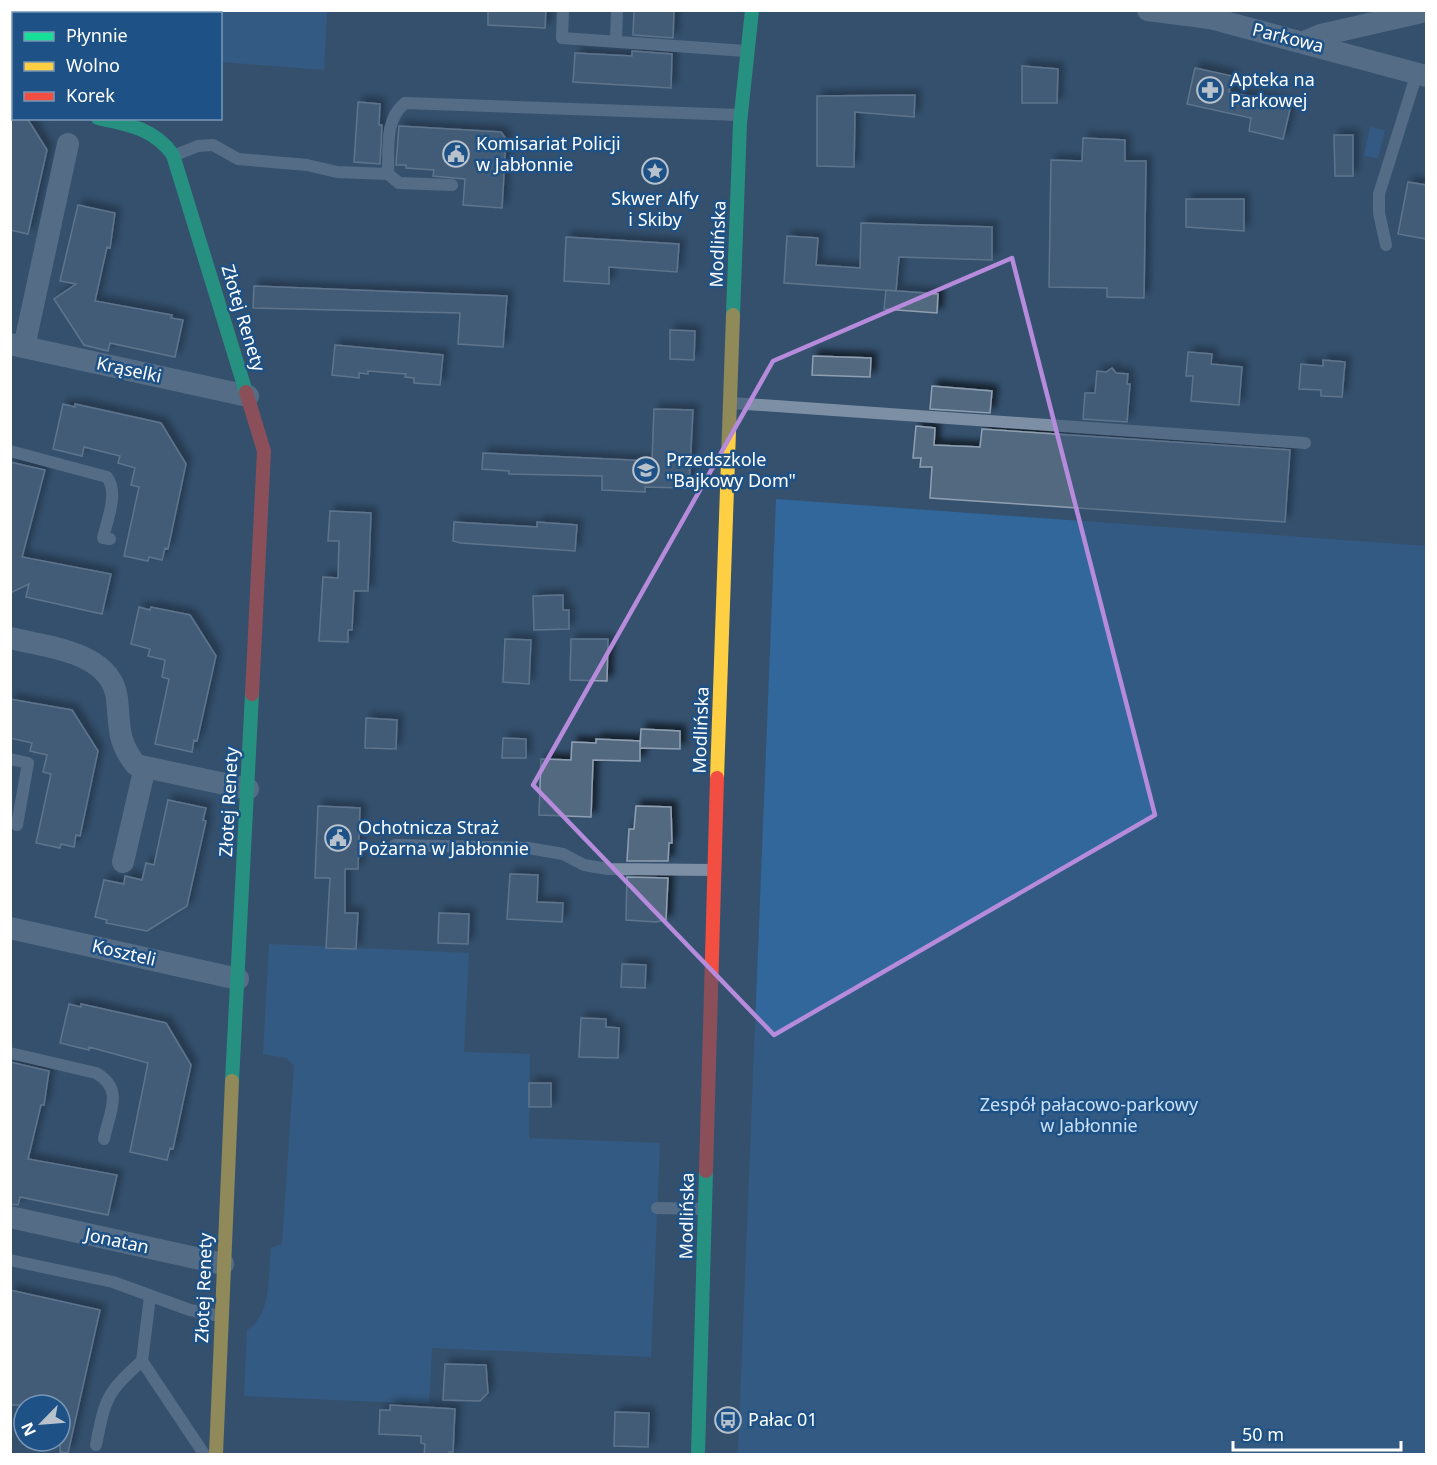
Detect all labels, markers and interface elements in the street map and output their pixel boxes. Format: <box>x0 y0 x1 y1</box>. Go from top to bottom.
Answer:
legend <box>12 12 222 120</box>
street label: Parkowa <box>1250 17 1326 57</box>
text: Płynnie <box>66 23 128 47</box>
text: Wolno <box>66 53 120 77</box>
place label: Apteka na Parkowej <box>1230 67 1315 112</box>
pharmacy icon: Apteka na Parkowej <box>1195 75 1225 105</box>
text: Korek <box>66 83 115 107</box>
place label: Komisariat Policji w Jabłonnie <box>476 131 621 176</box>
public building icon: Komisariat Policji w Jabłonnie <box>441 139 471 169</box>
place icon: Skwer Alfy i Skiby <box>640 156 670 186</box>
place label: Skwer Alfy i Skiby <box>611 186 700 231</box>
street label: Modlińska <box>703 200 731 288</box>
street label: Złotej Renety <box>216 262 272 375</box>
street label: Krąselki <box>94 350 164 388</box>
place label: Przedszkole "Bajkowy Dom" <box>666 447 796 492</box>
school or university icon: Przedszkole "Bajkowy Dom" <box>631 455 661 485</box>
street label: Modlińska <box>686 686 714 774</box>
street label: Złotej Renety <box>213 746 243 858</box>
place label: Ochotnicza Straż Pożarna w Jabłonnie <box>358 815 529 860</box>
public building icon: Ochotnicza Straż Pożarna w Jabłonnie <box>323 823 353 853</box>
street label: Koszteli <box>90 933 159 971</box>
park label: Zespół pałacowo-parkowy w Jabłonnie <box>980 1092 1199 1137</box>
street label: Modlińska <box>673 1172 699 1260</box>
street label: Jonatan <box>81 1221 151 1258</box>
street label: Złotej Renety <box>189 1232 217 1343</box>
north arrow <box>12 1393 72 1453</box>
bus stop icon: Pałac 01 <box>713 1405 743 1435</box>
place label: Pałac 01 <box>748 1407 818 1431</box>
scale bar <box>1233 1414 1401 1452</box>
text: N <box>16 1419 41 1440</box>
text: 50 m <box>1242 1422 1284 1446</box>

